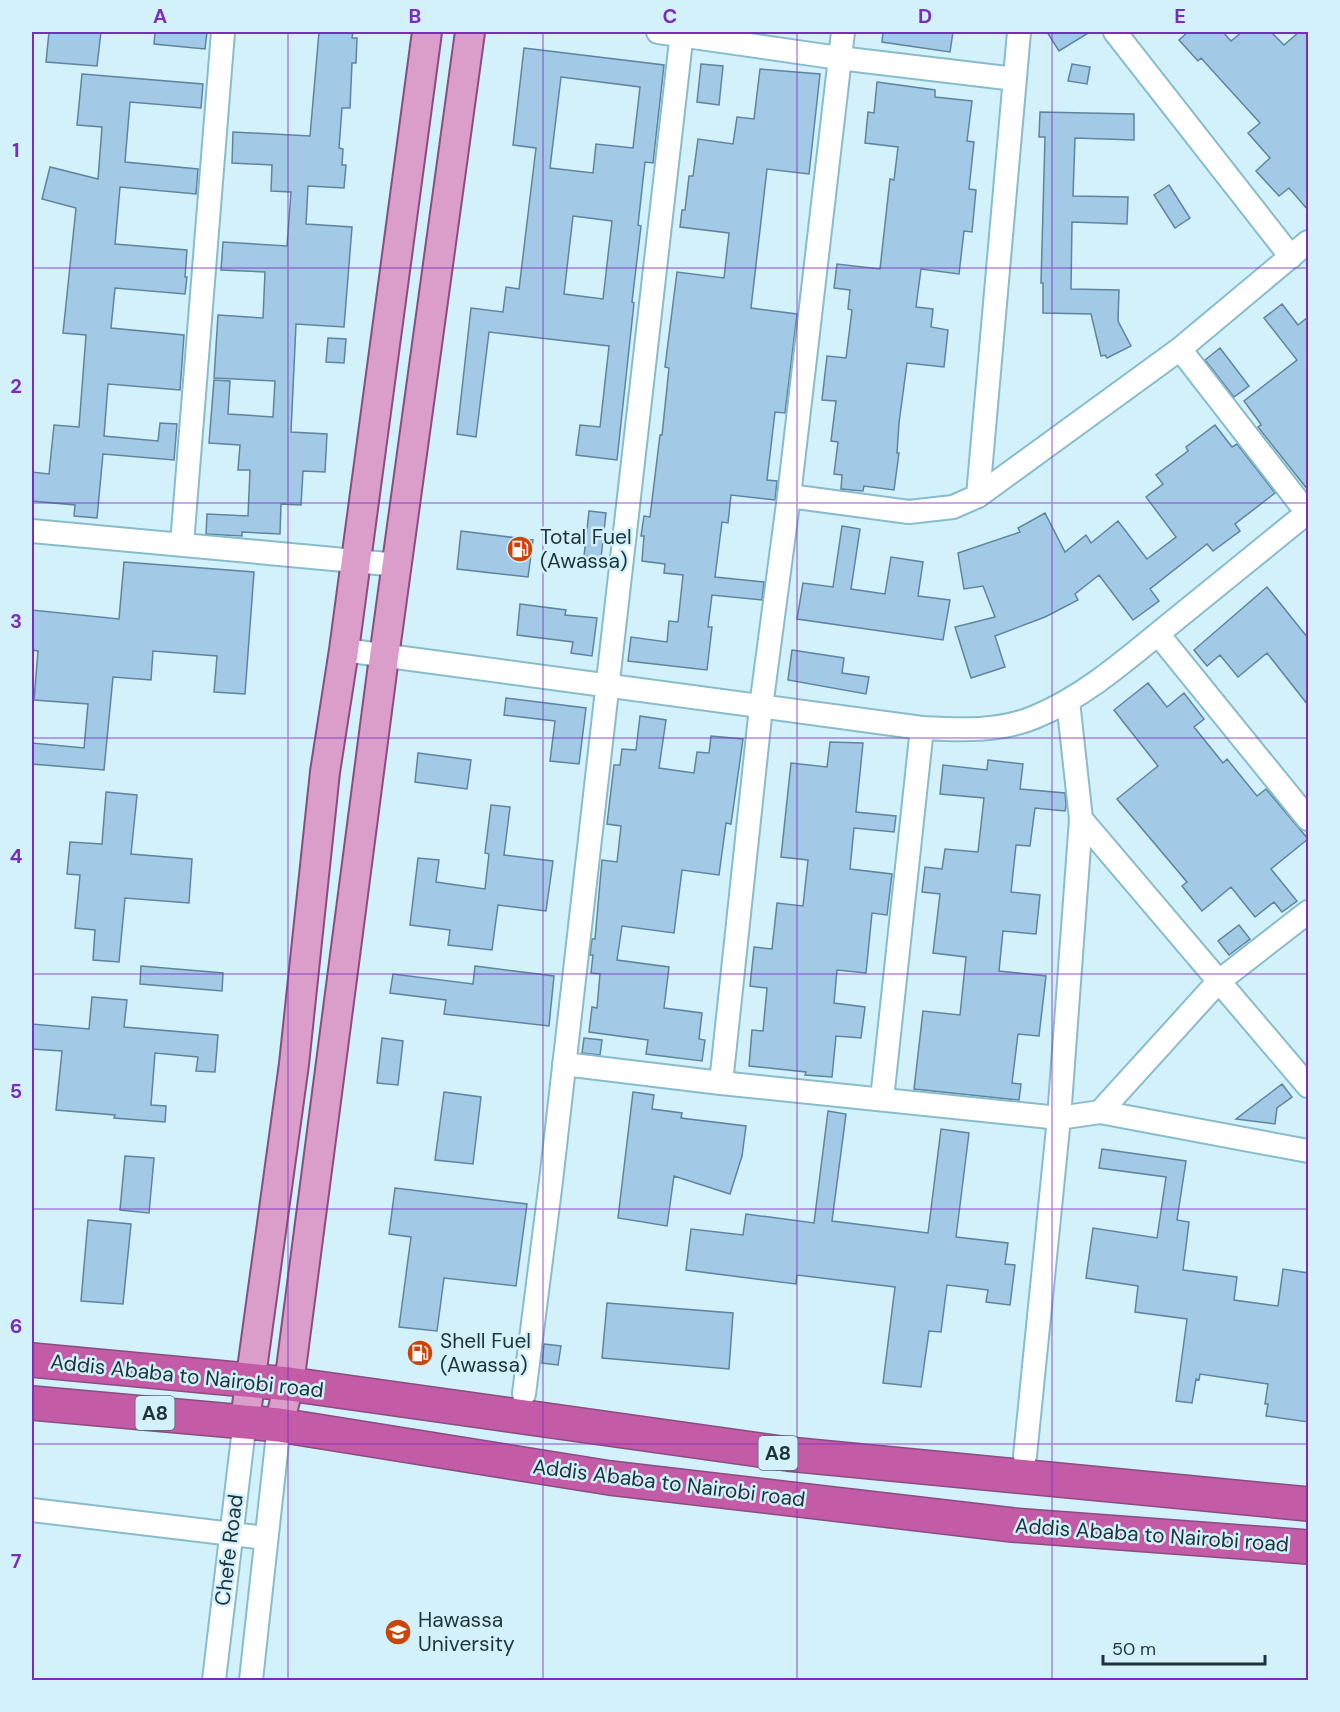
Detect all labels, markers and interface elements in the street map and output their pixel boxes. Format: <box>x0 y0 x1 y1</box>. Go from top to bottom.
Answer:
text: A <box>153 3 167 29</box>
text: B <box>409 3 421 29</box>
text: C <box>663 3 677 29</box>
text: D <box>918 3 932 29</box>
text: E <box>1174 3 1186 29</box>
text: 1 <box>12 137 20 163</box>
text: 2 <box>10 373 22 399</box>
place label: Total Fuel (Awassa) <box>540 523 632 575</box>
fuel station icon: Total Fuel (Awassa) <box>505 534 535 564</box>
text: 3 <box>10 608 22 634</box>
text: 4 <box>10 843 23 869</box>
text: 5 <box>10 1078 22 1104</box>
text: 6 <box>10 1313 22 1339</box>
place label: Shell Fuel (Awassa) <box>440 1327 531 1379</box>
fuel station icon: Shell Fuel (Awassa) <box>405 1338 435 1368</box>
street label: Addis Ababa to Nairobi road <box>49 1348 325 1404</box>
road number: A8 <box>136 1396 174 1430</box>
road number: A8 <box>758 1436 798 1470</box>
street label: Addis Ababa to Nairobi road <box>531 1452 807 1514</box>
street label: Chefe Road <box>208 1493 250 1607</box>
street label: Addis Ababa to Nairobi road <box>1014 1511 1290 1559</box>
text: 7 <box>11 1548 22 1574</box>
place label: Hawassa University <box>418 1606 515 1658</box>
school or university icon: Hawassa University <box>383 1617 413 1647</box>
scale bar <box>1103 1628 1265 1666</box>
text: 50 m <box>1112 1637 1156 1661</box>

